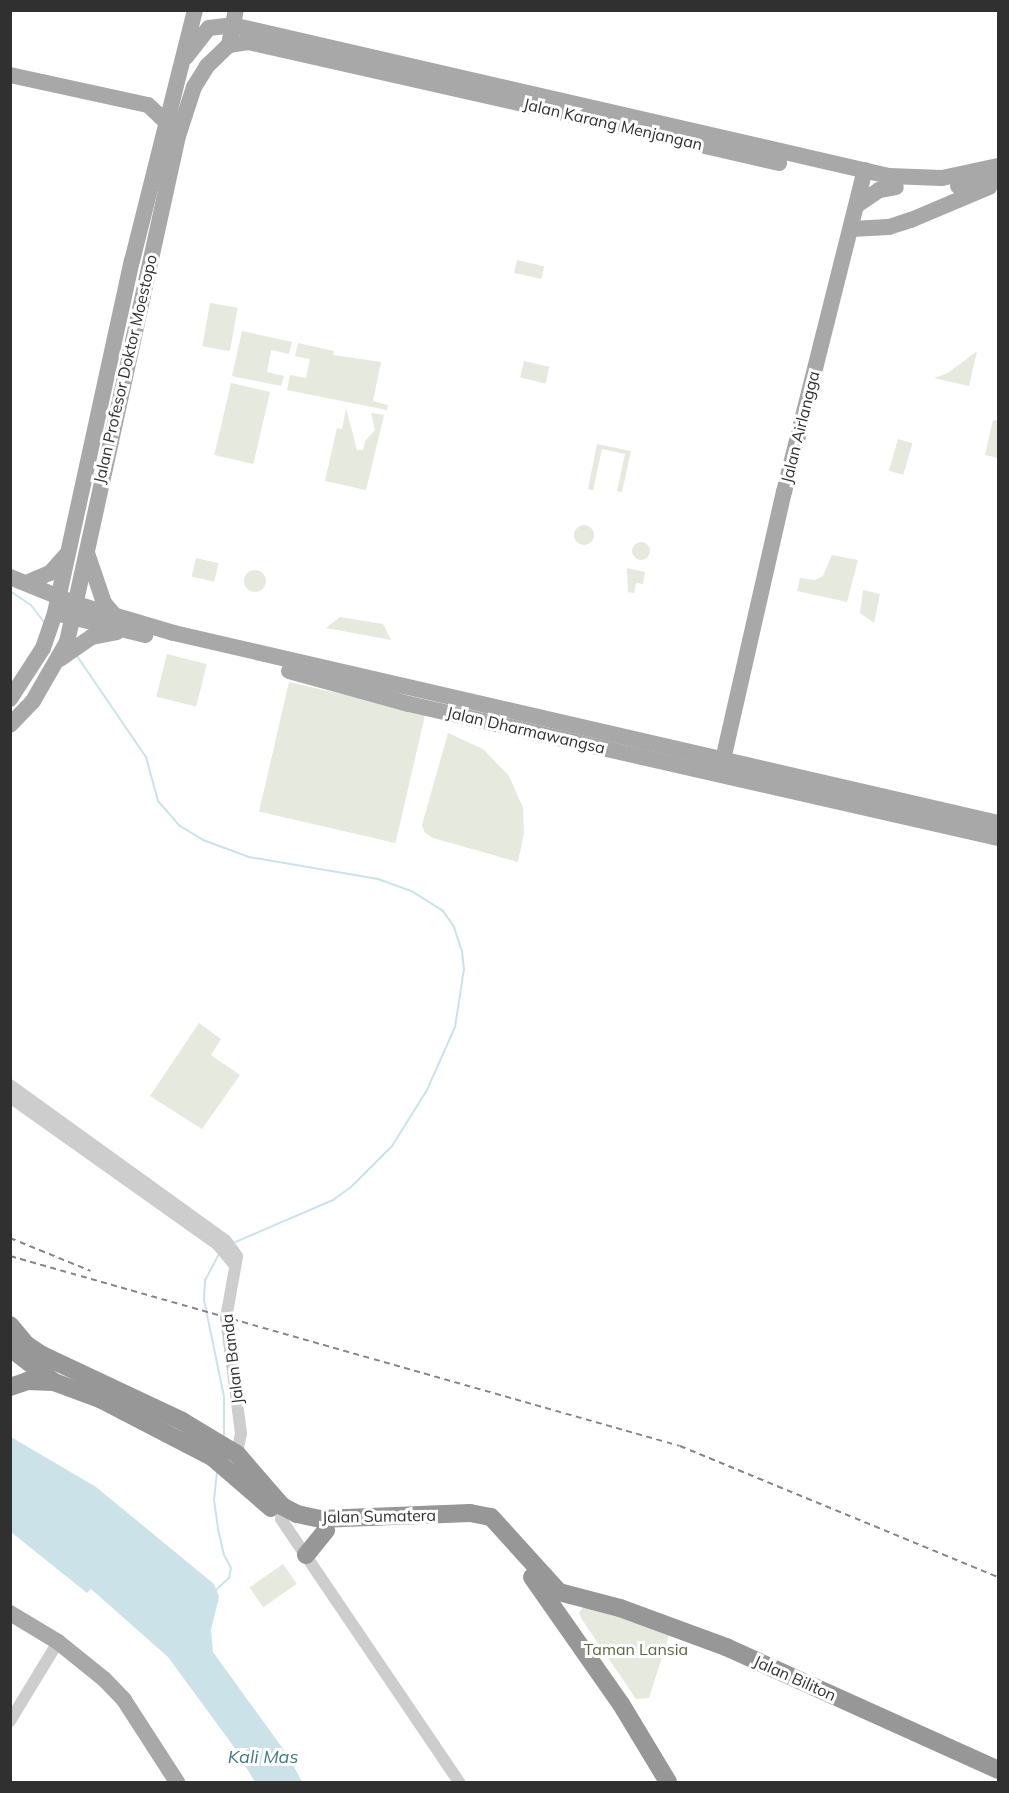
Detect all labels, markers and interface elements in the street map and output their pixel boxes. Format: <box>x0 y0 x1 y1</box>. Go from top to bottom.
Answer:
street label: Jalan Karang Menjangan <box>522 94 704 154</box>
street label: Jalan Profesor Doktor Moestopo <box>89 253 161 485</box>
street label: Jalan Airlangga <box>777 369 823 485</box>
street label: Jalan Dharmawangsa <box>445 702 607 758</box>
street label: Jalan Banda <box>217 1313 247 1405</box>
street label: Jalan Sumatera <box>322 1505 436 1527</box>
park label: Taman Lansia <box>584 1639 688 1659</box>
street label: Jalan Biliton <box>751 1651 839 1705</box>
water label: Kali Mas <box>228 1746 298 1768</box>

